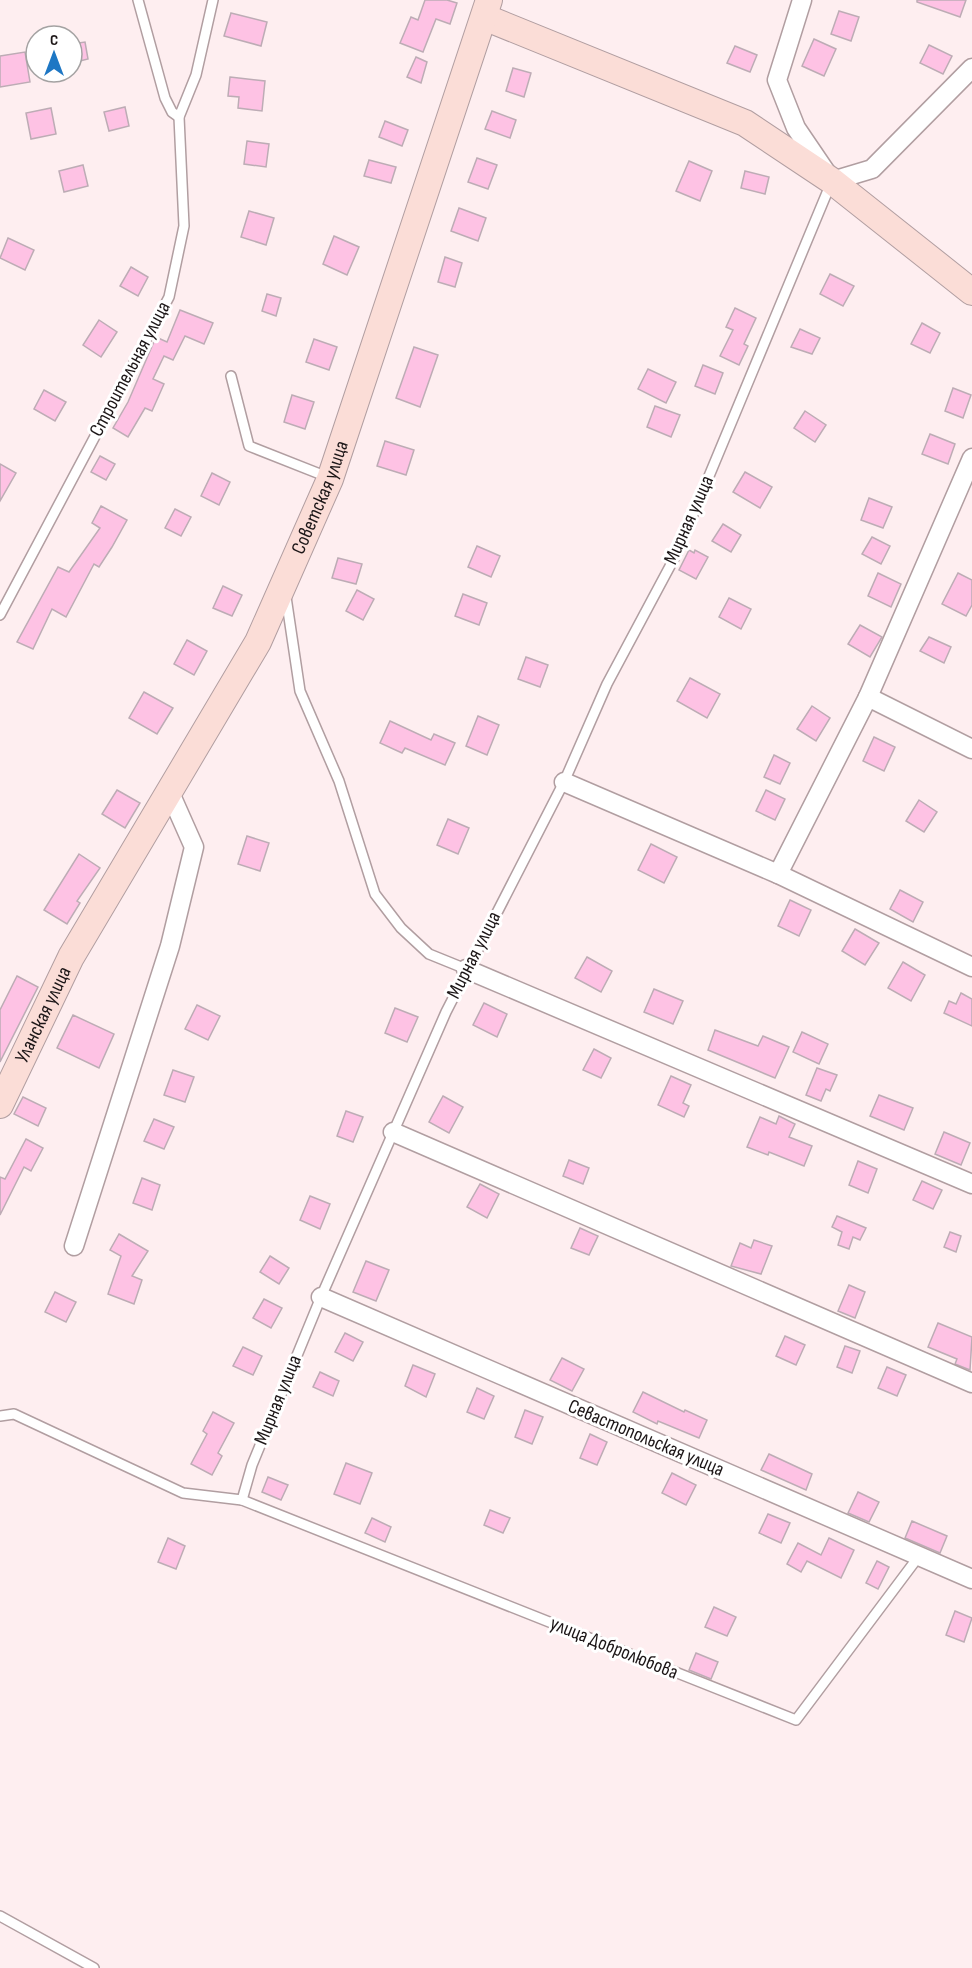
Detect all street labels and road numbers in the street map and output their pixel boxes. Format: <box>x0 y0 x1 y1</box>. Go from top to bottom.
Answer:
street label: Строительная улица <box>84 298 176 440</box>
street label: Советская улица <box>286 438 354 558</box>
street label: Мирная улица <box>659 472 719 568</box>
street label: Мирная улица <box>442 907 506 1003</box>
street label: Уланская улица <box>10 963 77 1067</box>
street label: Мирная улица <box>249 1352 307 1448</box>
street label: Севастопольская улица <box>564 1394 728 1482</box>
street label: улица Добролюбова <box>546 1611 682 1685</box>

